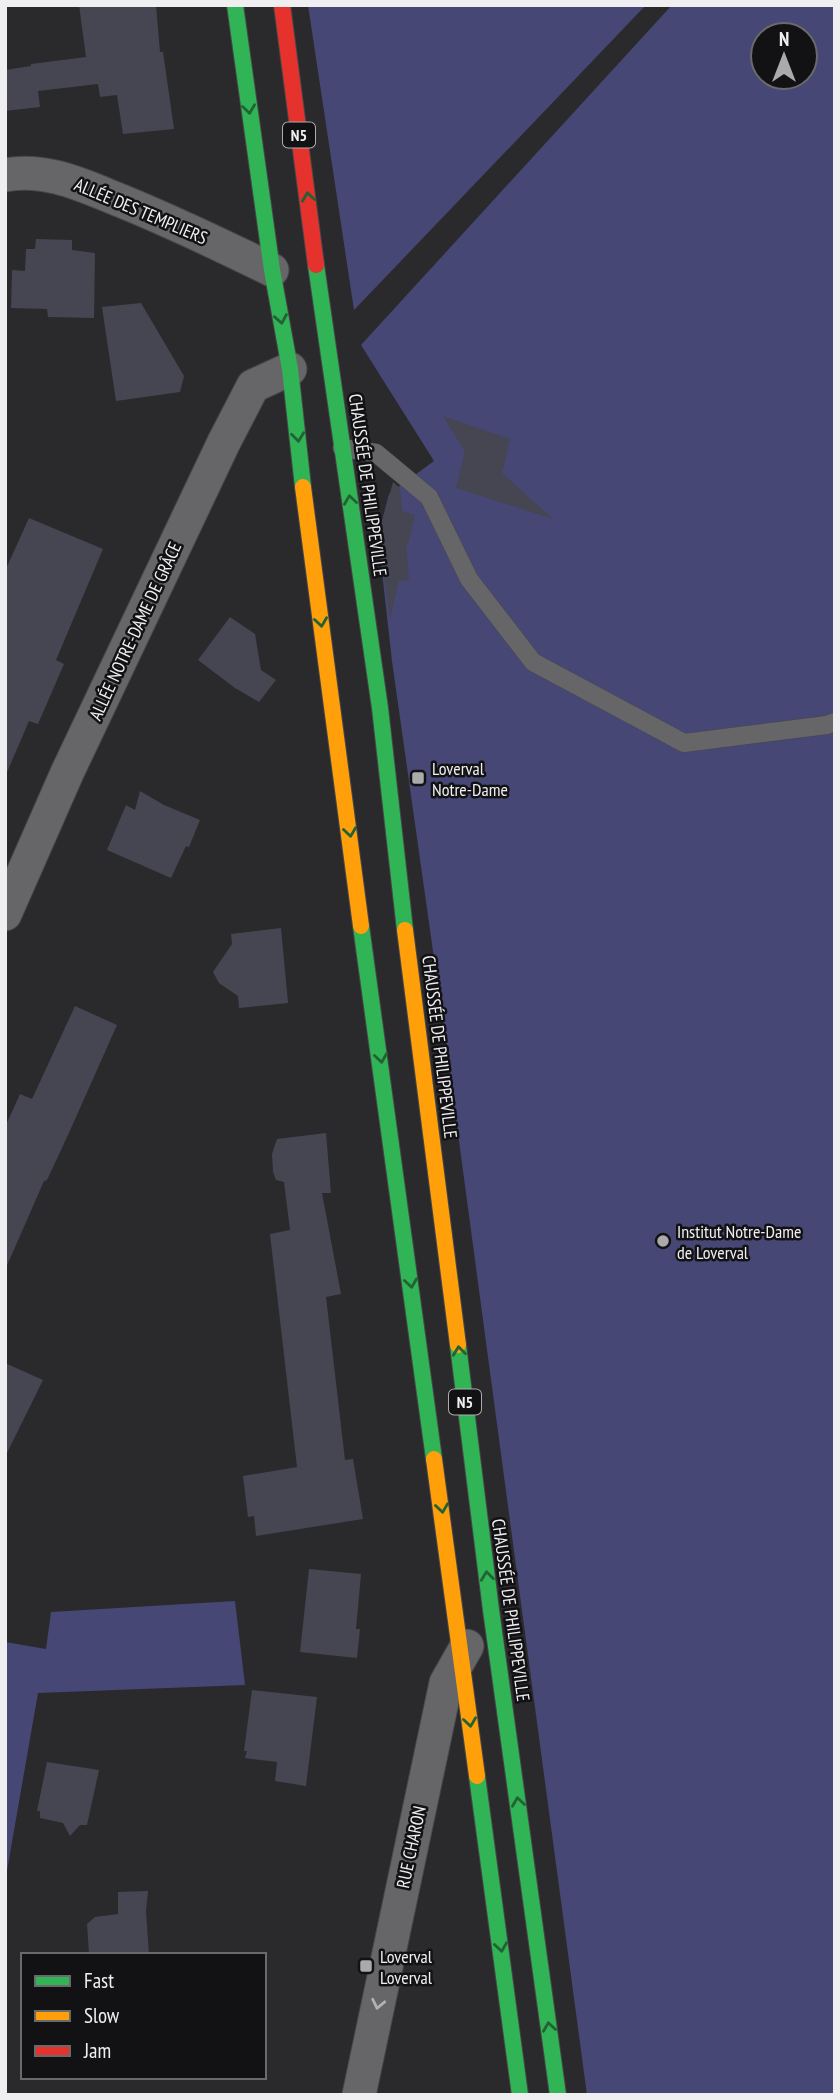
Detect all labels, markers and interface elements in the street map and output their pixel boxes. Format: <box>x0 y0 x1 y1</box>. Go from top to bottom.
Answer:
north arrow <box>749 21 819 91</box>
text: N <box>779 27 789 51</box>
one-way arrow <box>241 103 256 114</box>
road number: N5 <box>283 122 315 148</box>
street label: ALLÉE DES TEMPLIERS <box>71 173 211 249</box>
one-way arrow <box>300 191 315 203</box>
one-way arrow <box>273 313 288 325</box>
street label: CHAUSSÉE DE PHILIPPEVILLE <box>344 392 392 578</box>
one-way arrow <box>290 431 305 443</box>
one-way arrow <box>342 494 357 506</box>
street label: ALLÉE NOTRE-DAME DE GRÂCE <box>84 538 186 724</box>
one-way arrow <box>313 616 328 627</box>
place label: Loverval Notre-Dame <box>432 757 508 801</box>
marker: Loverval Notre-Dame <box>410 770 426 786</box>
one-way arrow <box>342 826 357 838</box>
street label: CHAUSSÉE DE PHILIPPEVILLE <box>417 954 463 1140</box>
one-way arrow <box>373 1052 388 1063</box>
place label: Institut Notre-Dame de Loverval <box>677 1220 801 1264</box>
marker: Institut Notre-Dame de Loverval <box>655 1233 671 1249</box>
one-way arrow <box>403 1277 418 1289</box>
one-way arrow <box>451 1345 466 1357</box>
road number: N5 <box>449 1390 481 1414</box>
one-way arrow <box>434 1503 449 1514</box>
street label: CHAUSSÉE DE PHILIPPEVILLE <box>487 1517 535 1703</box>
one-way arrow <box>480 1571 495 1582</box>
one-way arrow <box>463 1716 478 1728</box>
one-way arrow <box>511 1796 526 1808</box>
street label: RUE CHARON <box>391 1804 431 1890</box>
one-way arrow <box>493 1941 508 1953</box>
place label: Loverval Loverval <box>380 1945 433 1989</box>
legend <box>21 1953 266 2079</box>
marker: Loverval Loverval <box>358 1958 374 1974</box>
text: Fast <box>84 1967 114 1994</box>
one-way arrow <box>372 1998 386 2010</box>
text: Slow <box>84 2002 120 2029</box>
one-way arrow <box>542 2021 557 2033</box>
text: Jam <box>83 2037 111 2064</box>

